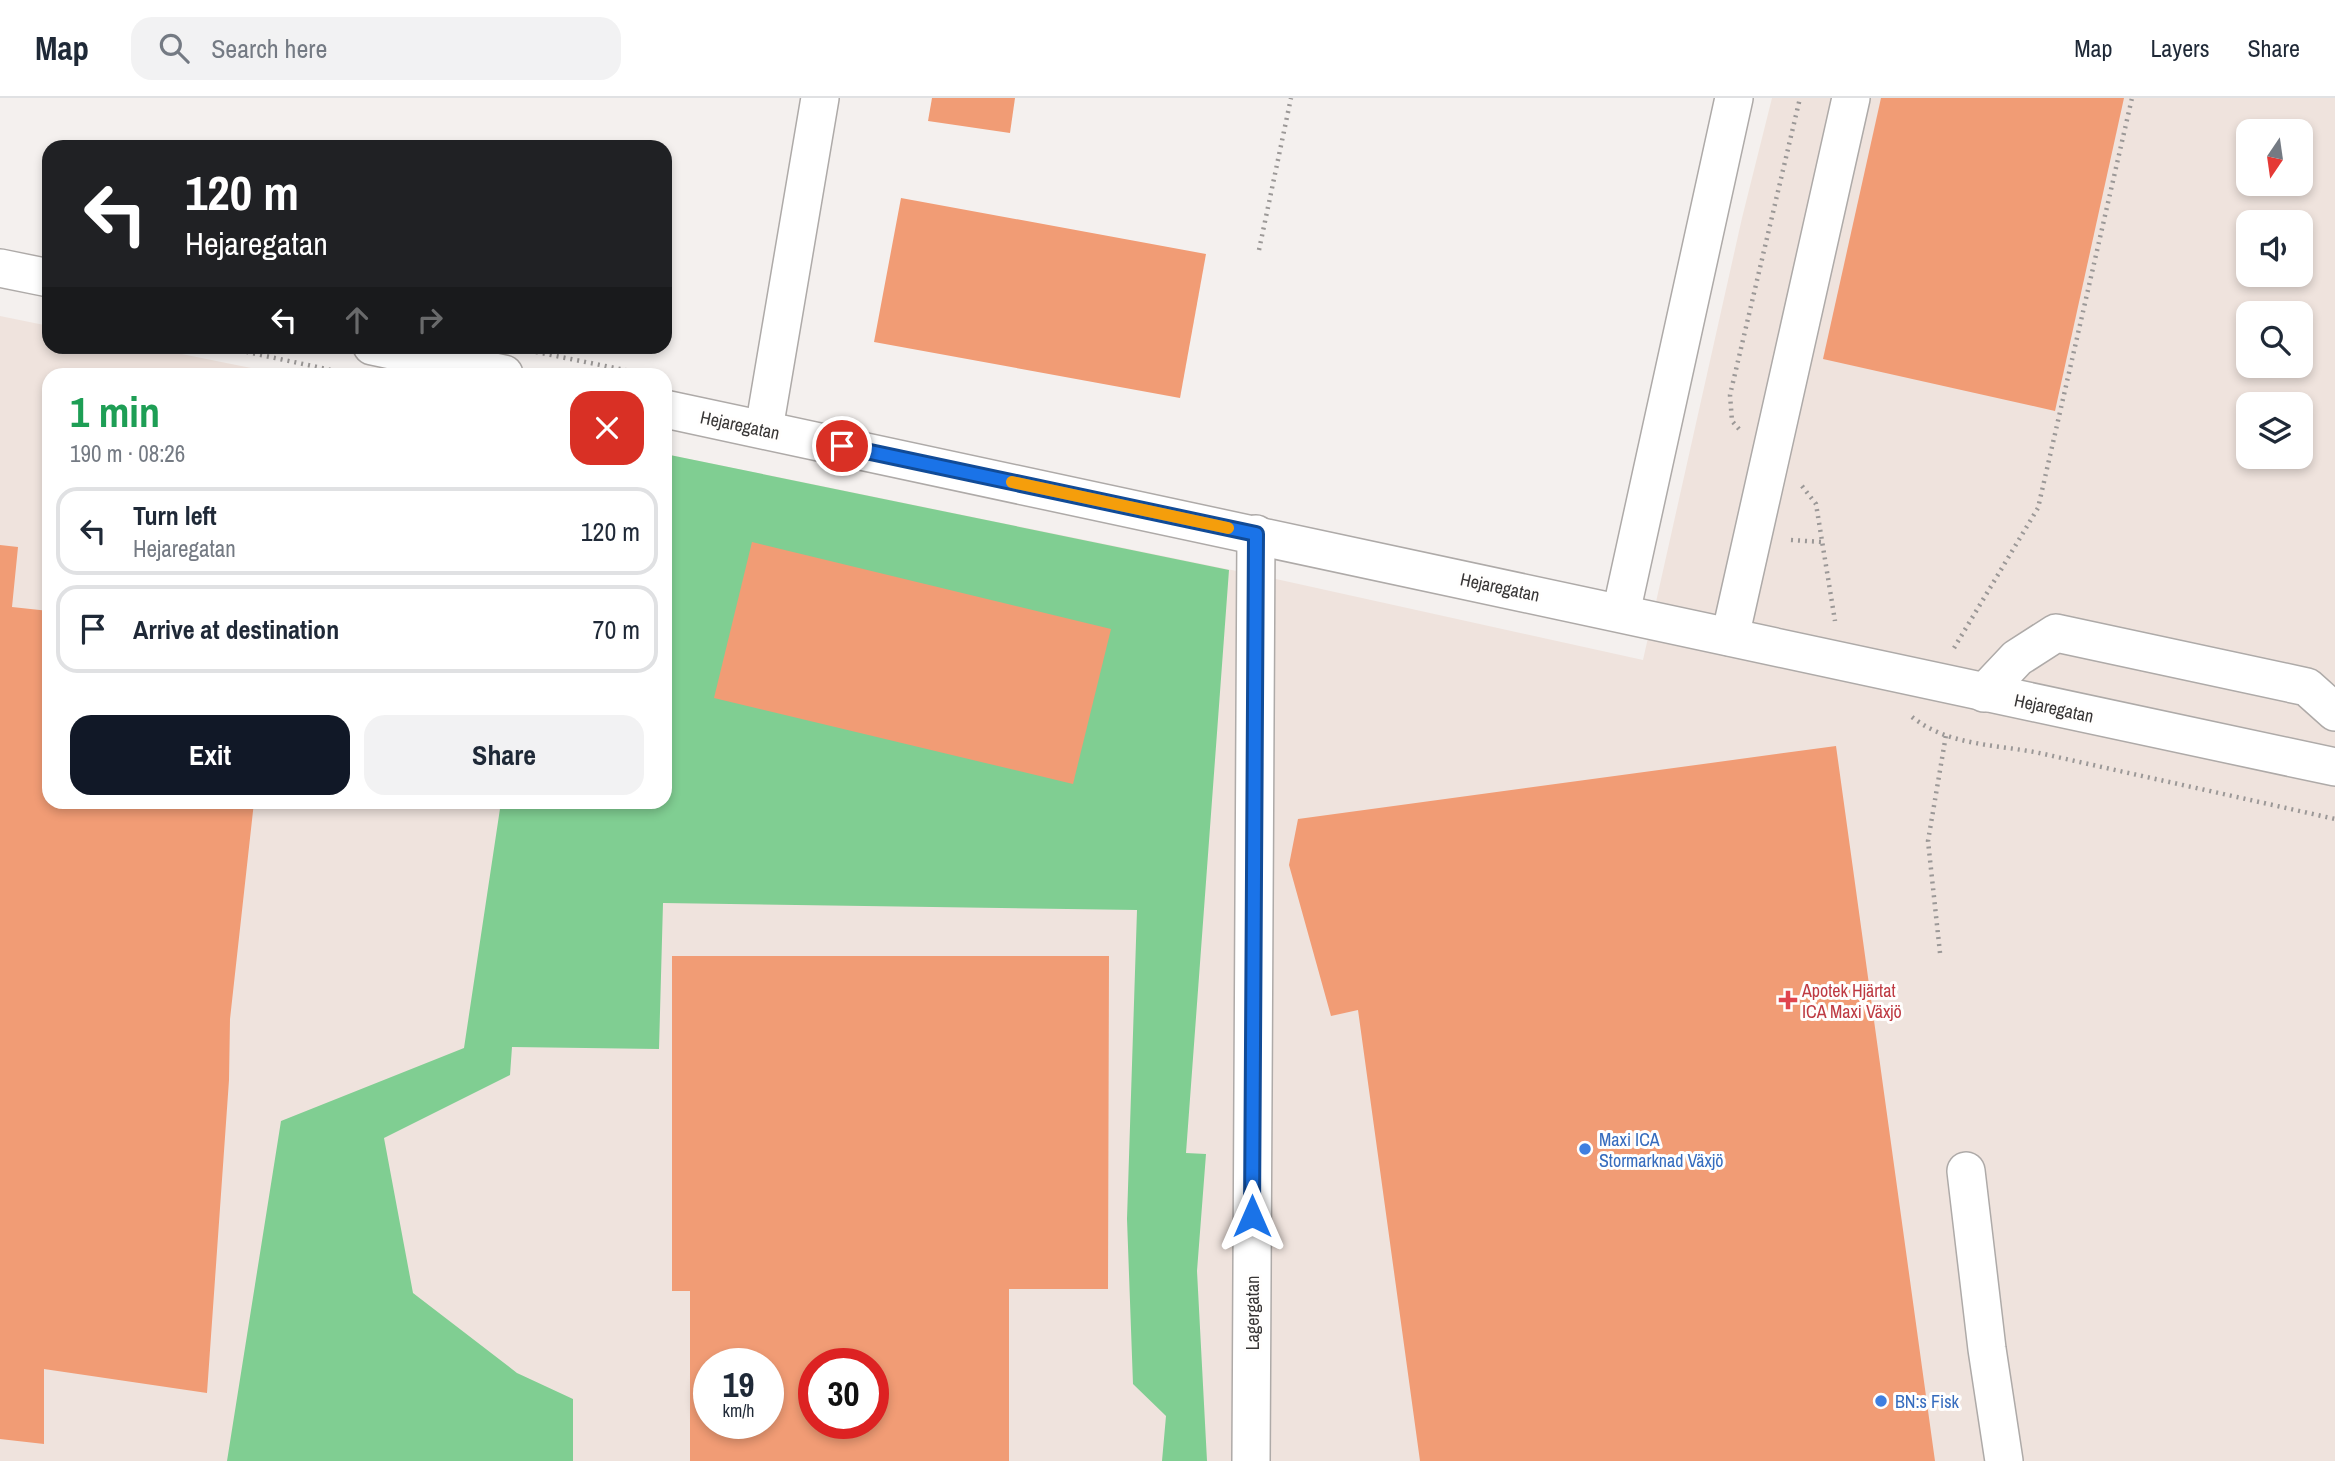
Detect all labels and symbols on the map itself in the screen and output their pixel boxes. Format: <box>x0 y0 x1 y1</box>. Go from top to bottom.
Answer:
north arrow <box>2236 119 2314 196</box>
street label: Hejaregatan <box>698 404 782 446</box>
pin <box>812 416 872 476</box>
street label: Hejaregatan <box>1458 566 1542 608</box>
street label: Hejaregatan <box>2012 687 2096 729</box>
place label: Apotek Hjärtat ICA Maxi Växjö <box>1801 978 1902 1024</box>
marker: Apotek Hjärtat ICA Maxi Växjö <box>1780 992 1796 1008</box>
place label: Maxi ICA Stormarknad Växjö <box>1599 1127 1723 1173</box>
marker: Maxi ICA Stormarknad Växjö <box>1577 1141 1593 1157</box>
position arrow <box>1215 1179 1289 1253</box>
street label: Lagergatan <box>1240 1276 1265 1350</box>
speed limit sign: 30 <box>798 1348 889 1439</box>
place label: BN:s Fisk <box>1895 1389 1960 1414</box>
marker: BN:s Fisk <box>1873 1393 1889 1409</box>

